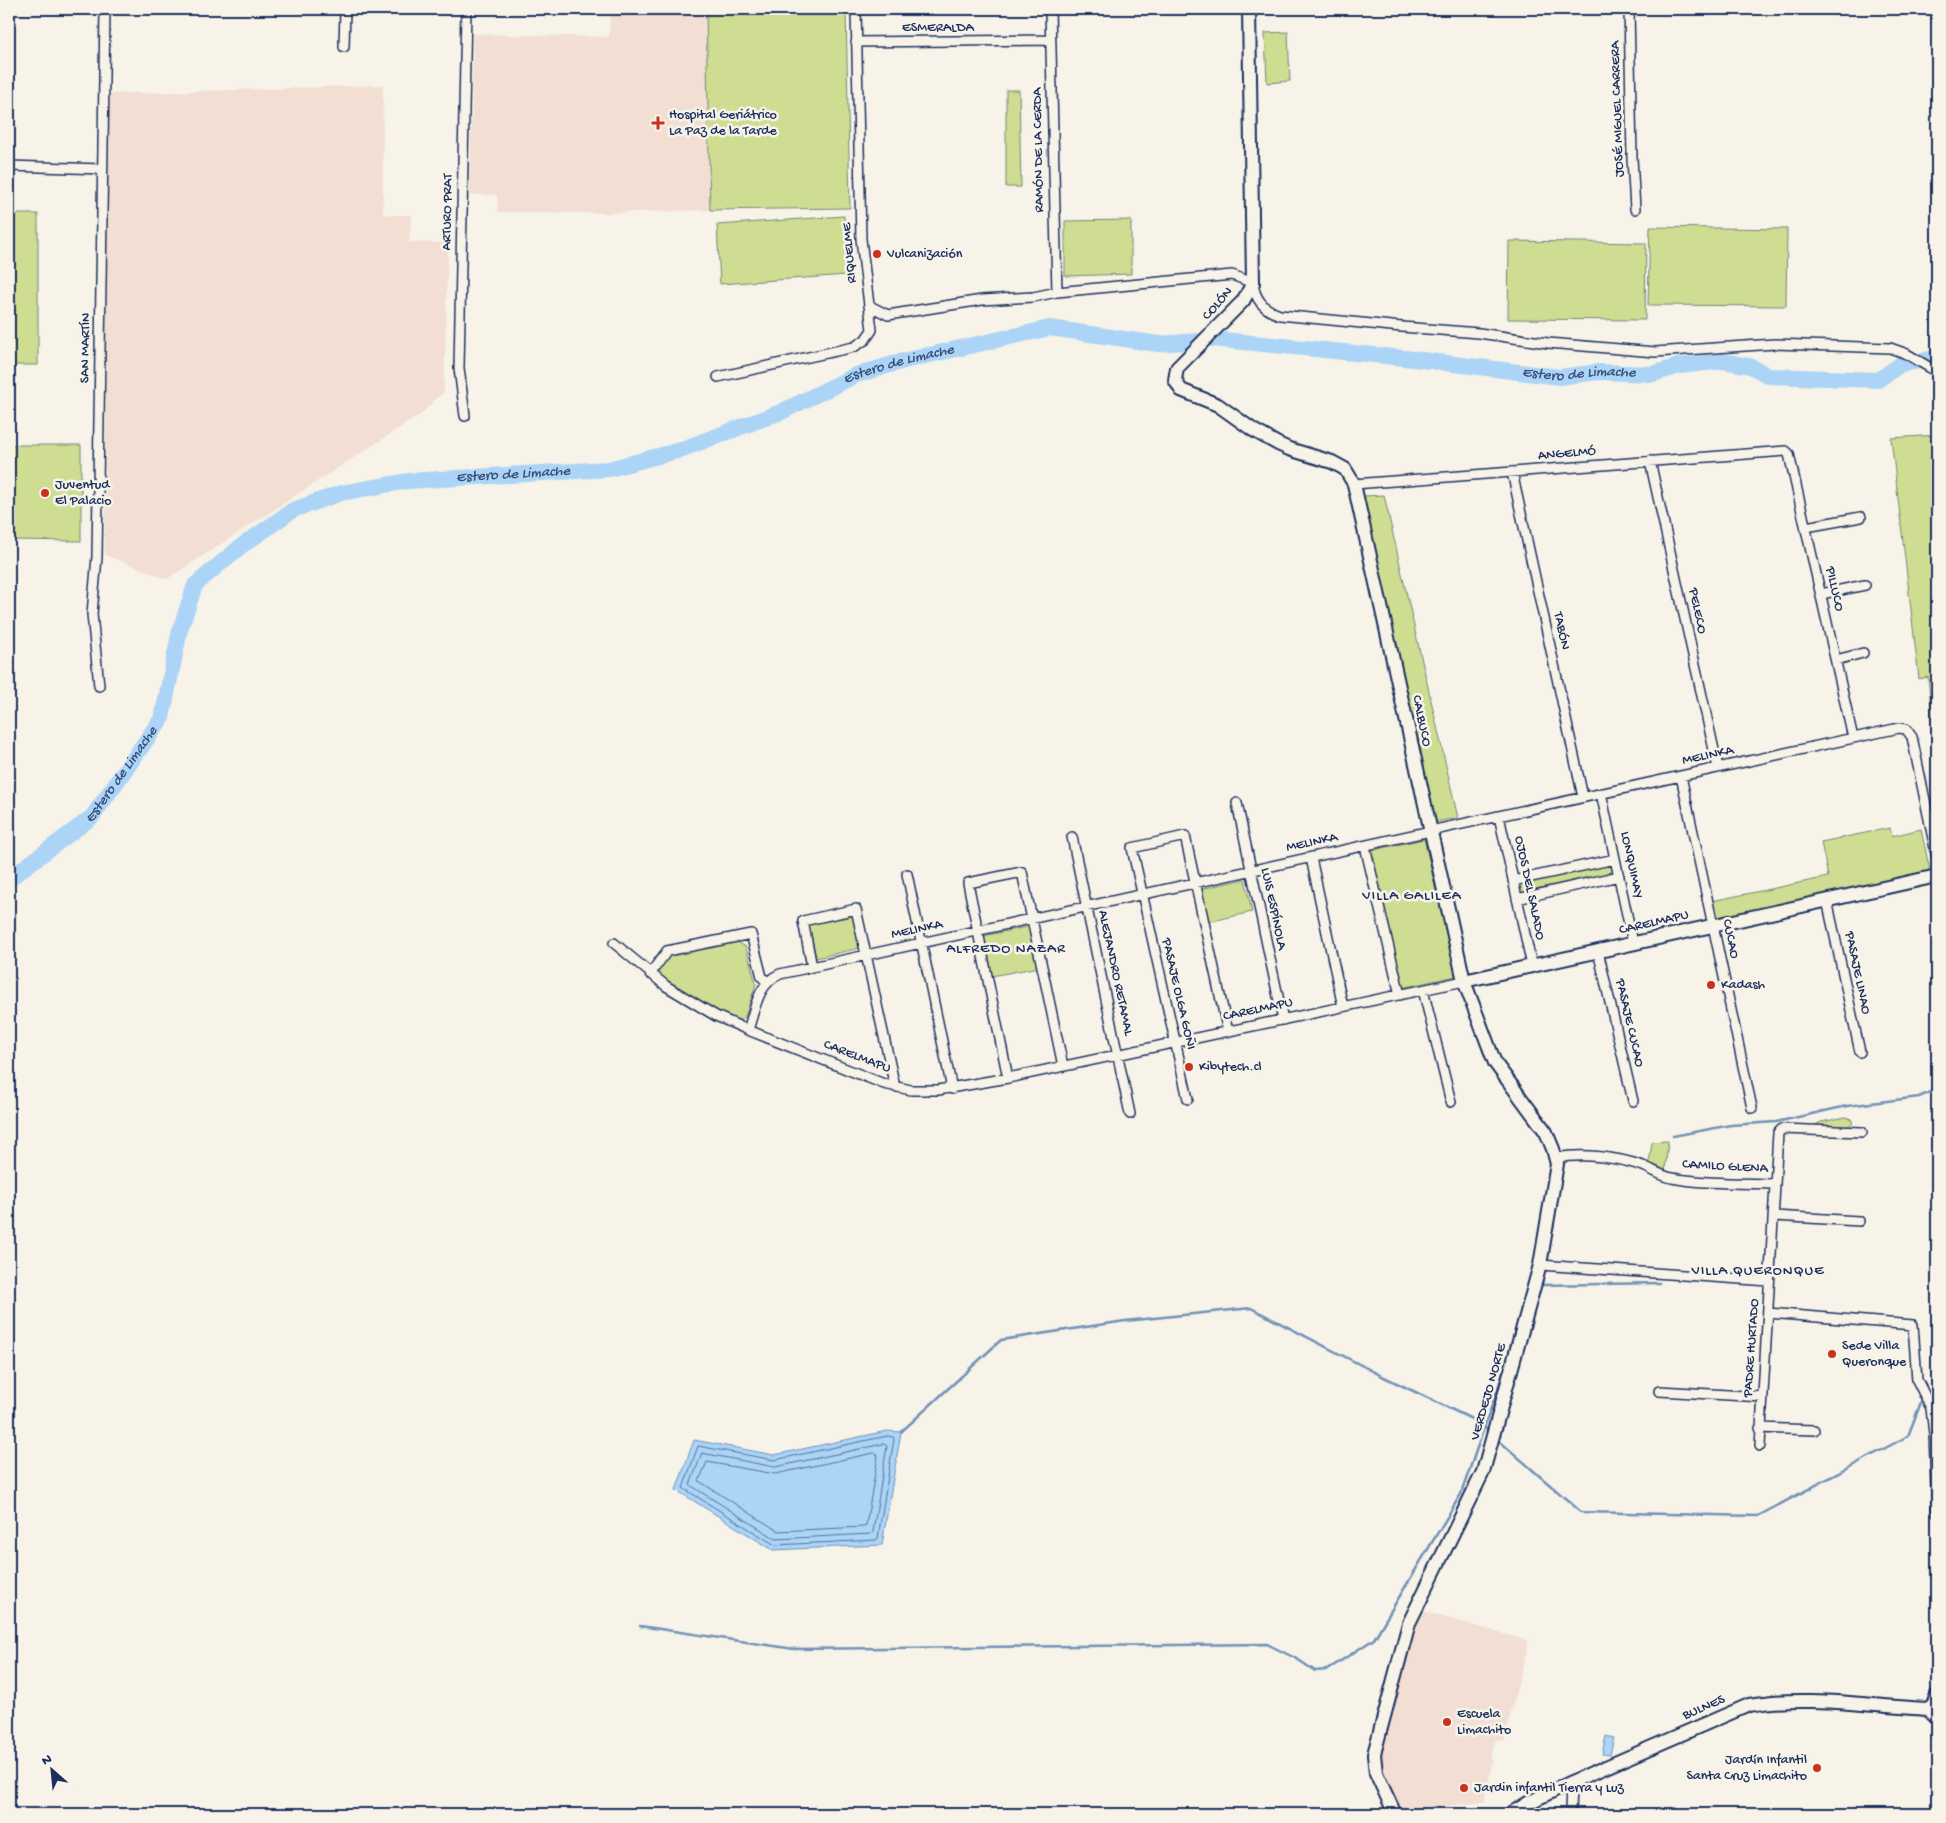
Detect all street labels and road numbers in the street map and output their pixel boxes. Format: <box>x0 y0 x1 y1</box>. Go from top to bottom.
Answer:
street label: ESMERALDA <box>902 20 975 37</box>
street label: JOSÉ MIGUEL CARRERA <box>1607 40 1629 177</box>
street label: RAMÓN DE LA CERDA <box>1029 87 1049 213</box>
street label: ARTURO PRAT <box>439 173 457 251</box>
street label: RIQUELME <box>839 221 861 284</box>
street label: COLÓN <box>1199 284 1237 324</box>
street label: SAN MARTÍN <box>77 313 95 383</box>
street label: ANGELMÓ <box>1537 443 1597 465</box>
street label: PILLUCO <box>1820 564 1848 614</box>
street label: PELECO <box>1684 586 1710 636</box>
street label: TABÓN <box>1548 609 1573 652</box>
street label: CALBUCO <box>1407 694 1435 749</box>
street label: MELINKA <box>1681 742 1736 770</box>
street label: MELINKA <box>1285 829 1340 857</box>
street label: LONQUIMAY <box>1616 830 1646 900</box>
street label: OJOS DEL SALADO <box>1510 834 1548 942</box>
street label: LUIS ESPÍNOLA <box>1256 866 1290 952</box>
street label: CARELMAPU <box>1618 907 1690 939</box>
street label: ALEJANDRO RETAMAL <box>1093 909 1137 1038</box>
street label: MELINKA <box>890 916 945 944</box>
street label: CUCAO <box>1718 918 1743 961</box>
street label: PASAJE LINAO <box>1840 929 1874 1017</box>
street label: PASAJE OLGA GOÑI <box>1157 936 1199 1051</box>
street label: PASAJE CUCAO <box>1610 976 1648 1069</box>
street label: CARELMAPU <box>1222 994 1294 1026</box>
street label: CARELMAPU <box>821 1036 893 1078</box>
street label: CAMILO GLENA <box>1682 1156 1769 1178</box>
street label: PADRE HURTADO <box>1740 1297 1764 1399</box>
street label: VERDEJO NORTE <box>1467 1340 1511 1443</box>
street label: BULNES <box>1679 1691 1728 1725</box>

